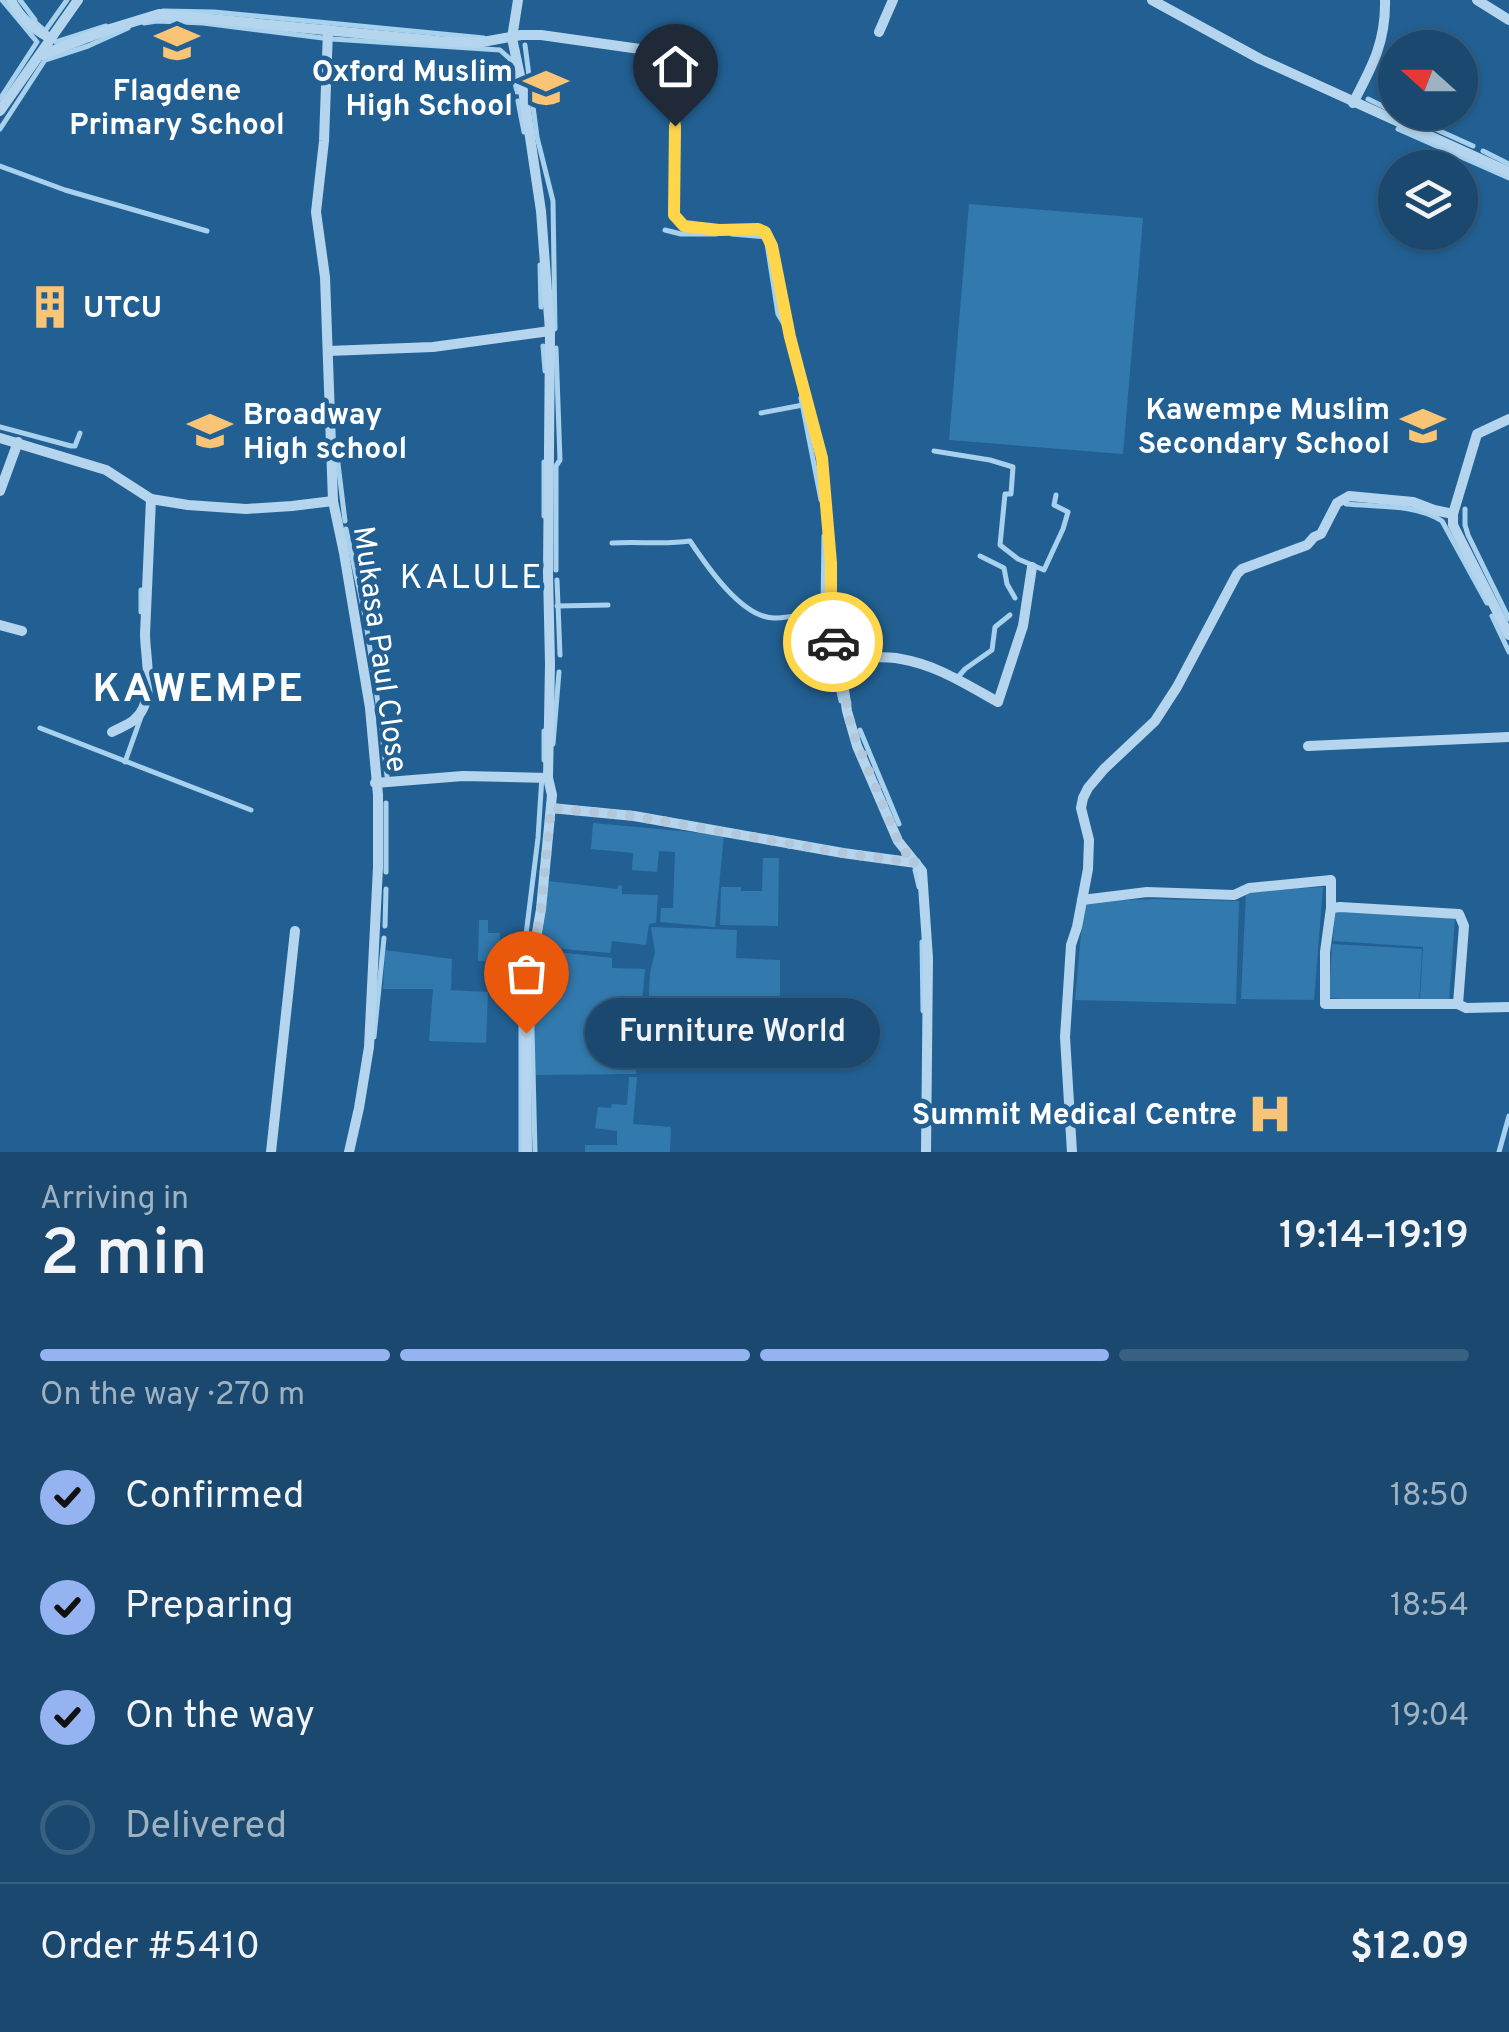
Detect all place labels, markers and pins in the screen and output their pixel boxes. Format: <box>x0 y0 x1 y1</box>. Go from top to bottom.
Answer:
school or university icon: Flagdene Primary School <box>153 19 201 67</box>
pin <box>633 24 718 127</box>
place label: Oxford Muslim High School <box>312 55 513 126</box>
school or university icon: Oxford Muslim High School <box>522 64 570 112</box>
place label: Flagdene Primary School <box>69 74 285 145</box>
building icon: UTCU <box>26 283 74 331</box>
place label: UTCU <box>83 291 162 328</box>
place label: Kawempe Muslim Secondary School <box>1138 393 1390 464</box>
place label: Broadway High school <box>243 398 407 469</box>
school or university icon: Kawempe Muslim Secondary School <box>1399 402 1447 450</box>
school or university icon: Broadway High school <box>186 407 234 455</box>
pin <box>484 931 569 1034</box>
callout: Furniture World <box>586 998 881 1068</box>
hospital icon: Summit Medical Centre <box>1246 1090 1294 1138</box>
place label: Summit Medical Centre <box>912 1098 1237 1135</box>

